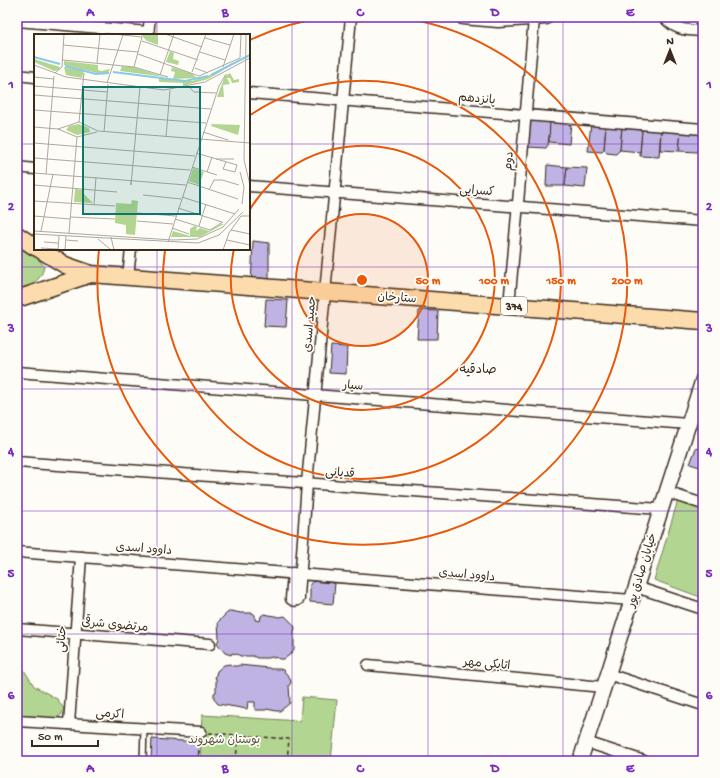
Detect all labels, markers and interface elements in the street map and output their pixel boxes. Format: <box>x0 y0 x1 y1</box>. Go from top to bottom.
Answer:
text: A <box>85 6 95 21</box>
text: B <box>221 6 230 21</box>
text: C <box>355 6 365 21</box>
text: D <box>490 6 500 21</box>
text: E <box>626 6 635 21</box>
north arrow <box>650 30 690 70</box>
inset map <box>34 34 250 250</box>
text: N <box>666 36 674 48</box>
text: 1 <box>7 78 14 93</box>
text: 1 <box>705 78 712 93</box>
street label: پانزدهم <box>458 91 496 109</box>
street label: دوم <box>502 151 518 172</box>
street label: کسرایی <box>459 184 495 200</box>
text: 2 <box>8 200 15 215</box>
text: 2 <box>706 200 713 215</box>
centre of rings <box>355 273 369 287</box>
text: 50 m <box>416 275 441 289</box>
text: 100 m <box>478 275 509 289</box>
text: 150 m <box>545 275 576 289</box>
text: 200 m <box>612 275 643 289</box>
street label: ستارخان <box>377 290 417 307</box>
street label: حمید اسدی <box>302 296 320 353</box>
road number: 374 <box>501 297 527 315</box>
text: 3 <box>7 322 15 337</box>
text: 3 <box>705 322 713 337</box>
district label: صادقیه <box>459 363 497 378</box>
street label: سیار <box>341 379 364 395</box>
text: 4 <box>7 445 15 460</box>
text: 4 <box>705 445 713 460</box>
street label: قدیانی <box>325 466 355 482</box>
street label: خیابان صادق پور <box>624 531 661 610</box>
street label: داوود اسدی <box>115 541 173 559</box>
text: 5 <box>8 567 15 582</box>
street label: داوود اسدی <box>438 567 496 585</box>
text: 5 <box>706 567 713 582</box>
street label: مرتضوی شرقی <box>81 614 149 636</box>
street label: ختائی <box>54 625 71 653</box>
street label: اتابکی مهر <box>462 656 511 674</box>
text: 6 <box>8 689 15 704</box>
text: 6 <box>706 689 713 704</box>
street label: اکرمی <box>95 707 125 723</box>
scale bar <box>32 722 98 748</box>
text: 50 m <box>38 731 63 745</box>
park label: بوستان شهروند <box>188 734 260 748</box>
text: A <box>85 762 95 777</box>
text: B <box>221 762 230 777</box>
text: C <box>355 762 365 777</box>
text: D <box>490 762 500 777</box>
text: E <box>626 762 635 777</box>

